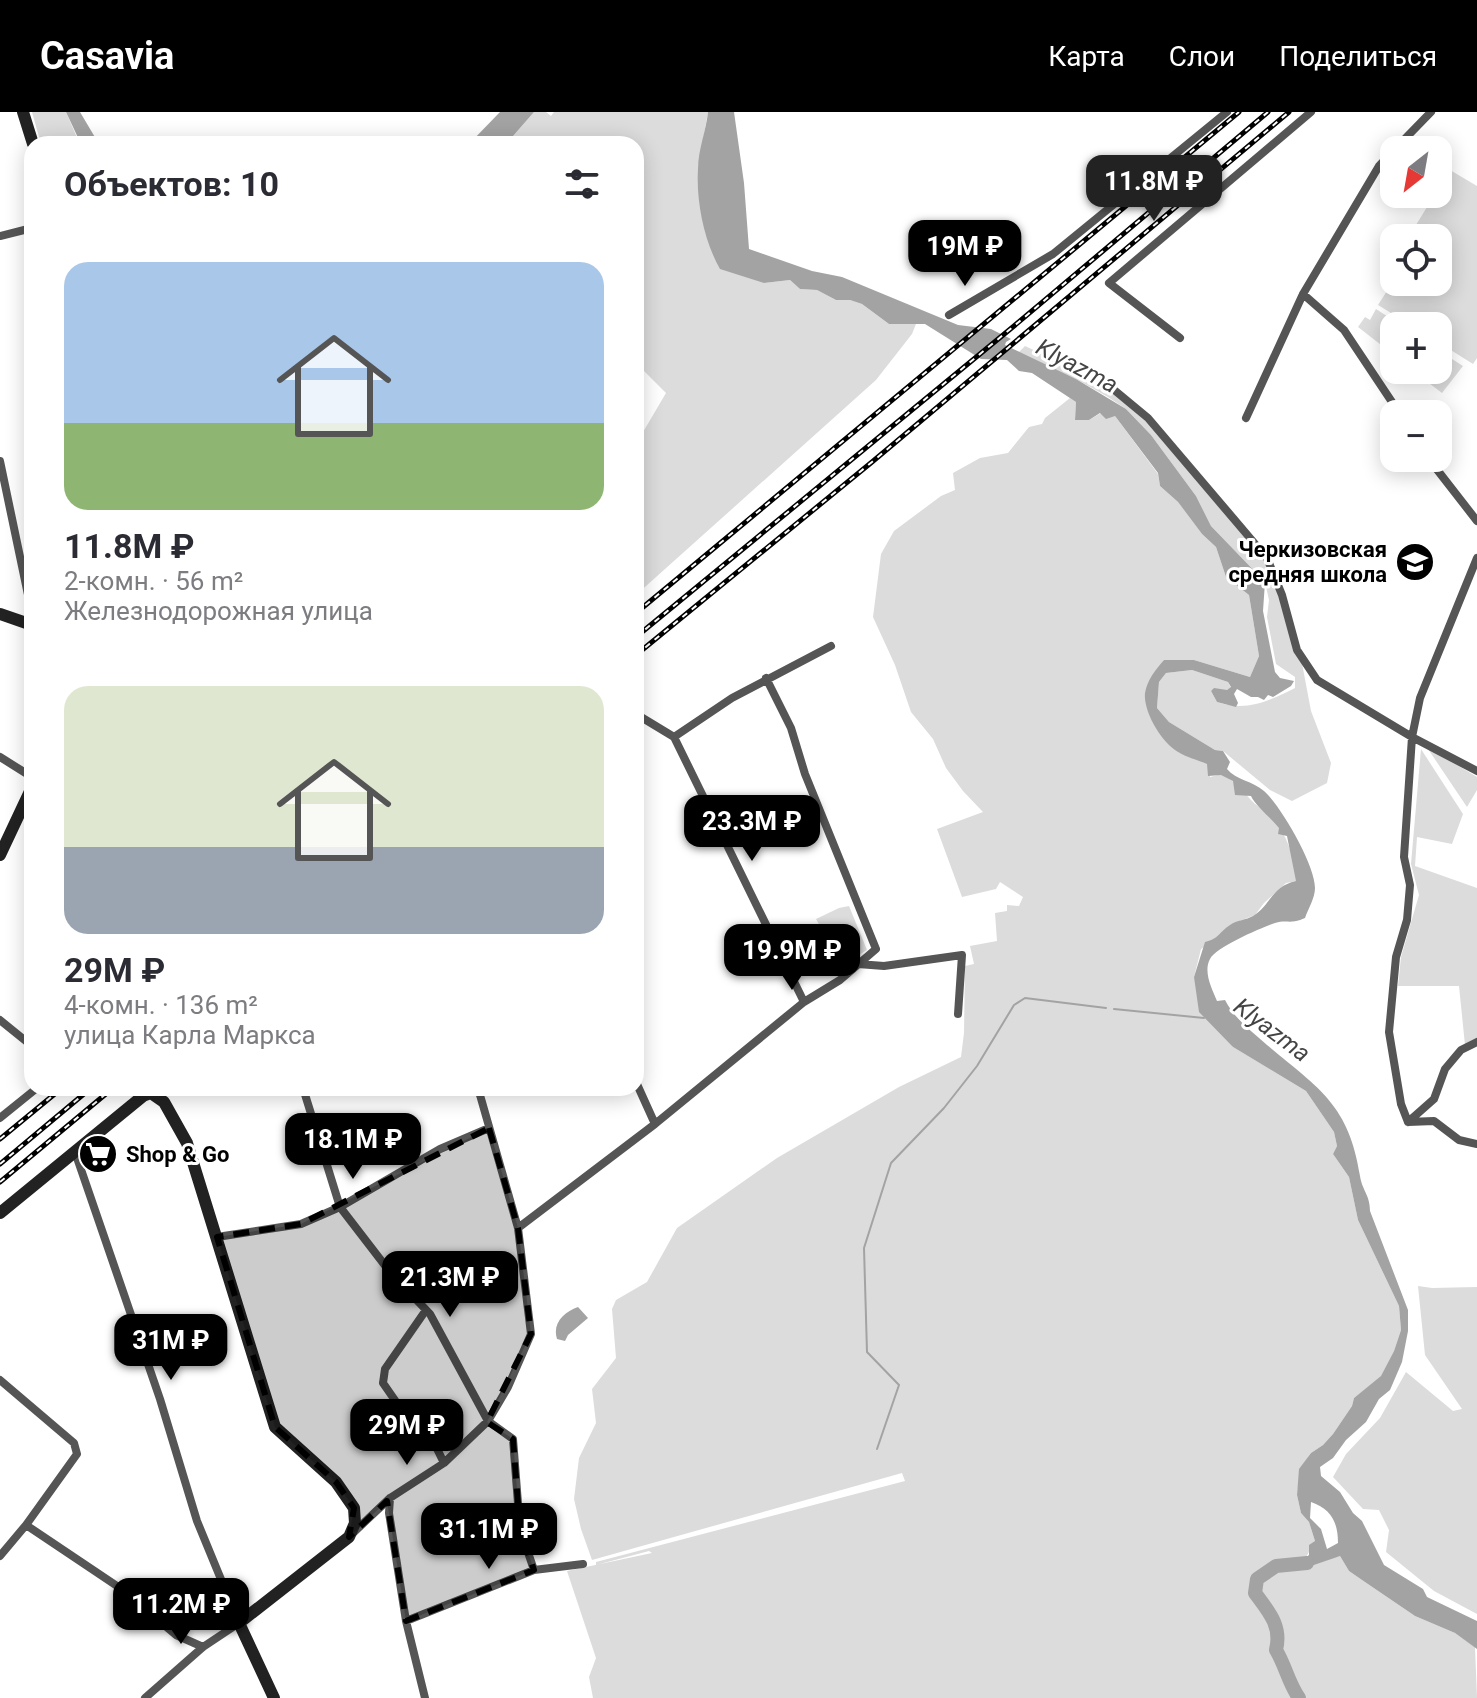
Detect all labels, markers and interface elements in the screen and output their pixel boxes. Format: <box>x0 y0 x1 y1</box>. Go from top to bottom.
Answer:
text: Casavia <box>40 34 174 78</box>
text: Карта <box>1048 40 1125 73</box>
text: Слои <box>1169 40 1235 73</box>
text: Поделиться <box>1279 40 1437 73</box>
north arrow <box>1380 136 1452 208</box>
map controls <box>1380 136 1452 472</box>
pin: 11.8M ₽ <box>1080 155 1228 223</box>
icon: filters <box>560 162 604 206</box>
text: Объектов: 10 <box>64 164 279 204</box>
text: 11.8M ₽ <box>1104 166 1204 196</box>
pin: 19M ₽ <box>909 220 1021 288</box>
button: locate <box>1380 224 1452 296</box>
text: 19M ₽ <box>926 231 1004 261</box>
button: + <box>1380 312 1452 384</box>
icon: home <box>262 314 406 458</box>
water label: Klyazma <box>1031 333 1123 399</box>
button: − <box>1380 400 1452 472</box>
text: 11.8M ₽ <box>64 526 195 566</box>
place label: Черкизовская средняя школа <box>1228 537 1387 587</box>
school or university icon: Черкизовская средняя школа <box>1394 541 1436 583</box>
text: 2-комн. · 56 m² <box>64 566 243 596</box>
text: Железнодорожная улица <box>64 596 373 626</box>
icon: home <box>262 738 406 882</box>
pin: 23.3M ₽ <box>678 795 826 863</box>
text: 23.3M ₽ <box>702 806 802 836</box>
pin: 19.9M ₽ <box>718 924 866 992</box>
text: 19.9M ₽ <box>742 935 842 965</box>
text: 29M ₽ <box>64 950 165 990</box>
text: 4-комн. · 136 m² <box>64 990 258 1020</box>
water label: Klyazma <box>1228 992 1316 1068</box>
text: улица Карла Маркса <box>64 1020 316 1050</box>
pin: 18.1M ₽ <box>279 1113 427 1181</box>
text: 18.1M ₽ <box>303 1124 403 1154</box>
supermarket icon: Shop & Go <box>77 1133 119 1175</box>
place label: Shop & Go <box>126 1142 229 1167</box>
pin: 21.3M ₽ <box>376 1251 524 1319</box>
text: 21.3M ₽ <box>400 1262 500 1292</box>
pin: 31M ₽ <box>115 1314 227 1382</box>
text: 31M ₽ <box>132 1325 210 1355</box>
pin: 29M ₽ <box>351 1399 463 1467</box>
text: 29M ₽ <box>368 1410 446 1440</box>
pin: 31.1M ₽ <box>415 1503 563 1571</box>
text: 31.1M ₽ <box>439 1514 539 1544</box>
pin: 11.2M ₽ <box>107 1578 255 1646</box>
text: 11.2M ₽ <box>131 1589 231 1619</box>

